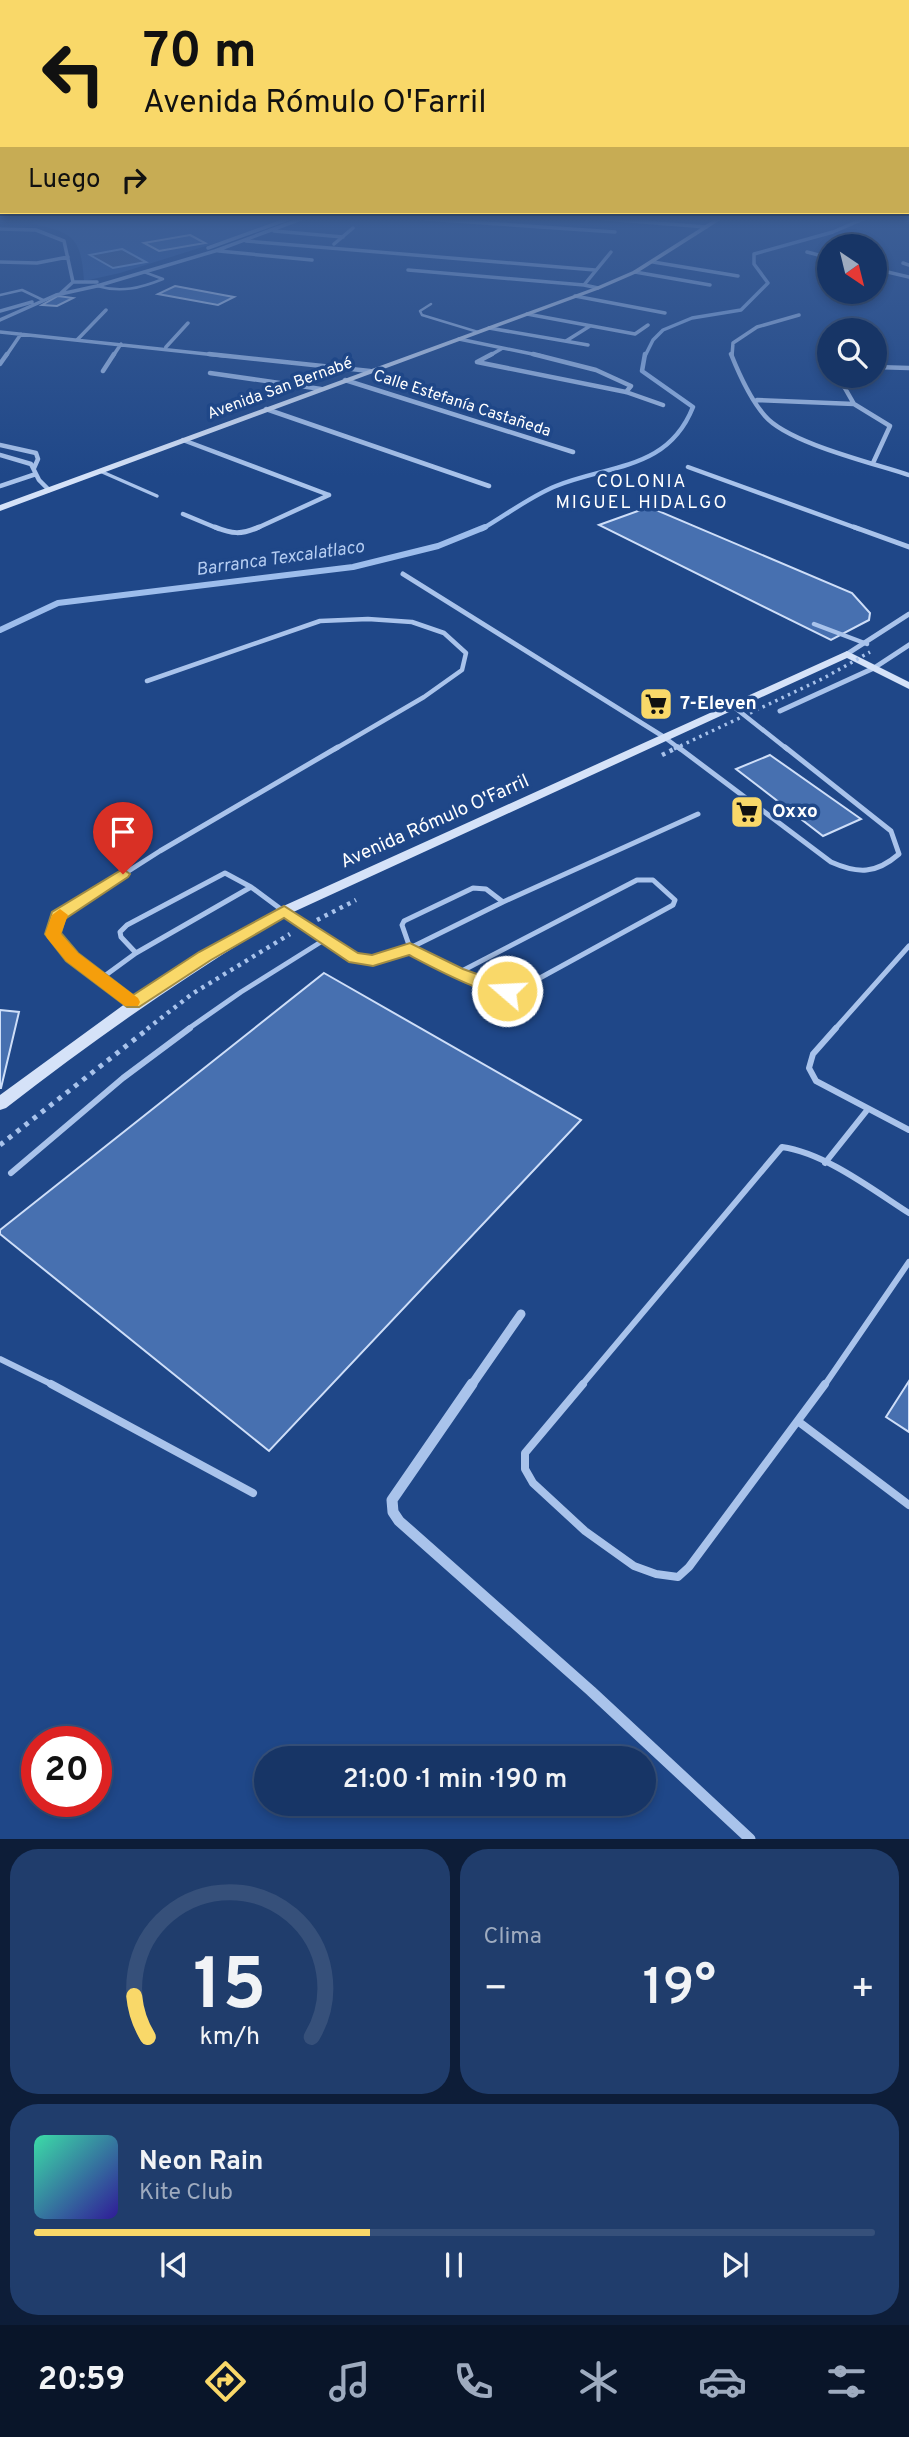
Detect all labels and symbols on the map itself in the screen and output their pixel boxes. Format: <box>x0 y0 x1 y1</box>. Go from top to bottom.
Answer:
north arrow <box>817 234 887 304</box>
street label: Avenida San Bernabé <box>205 353 355 425</box>
street label: Calle Estefanía Castañeda <box>371 366 553 442</box>
district label: COLONIA MIGUEL HIDALGO <box>555 471 729 515</box>
water label: Barranca Texcalatlaco <box>194 536 366 582</box>
supermarket icon: 7-Eleven <box>637 685 675 723</box>
place label: 7-Eleven <box>680 692 757 716</box>
street label: Avenida Rómulo O'Farril <box>337 770 533 874</box>
supermarket icon: Oxxo <box>728 793 766 831</box>
place label: Oxxo <box>772 800 818 824</box>
pin <box>93 802 153 874</box>
position arrow <box>470 954 544 1028</box>
speed limit sign: 20 <box>21 1726 112 1817</box>

